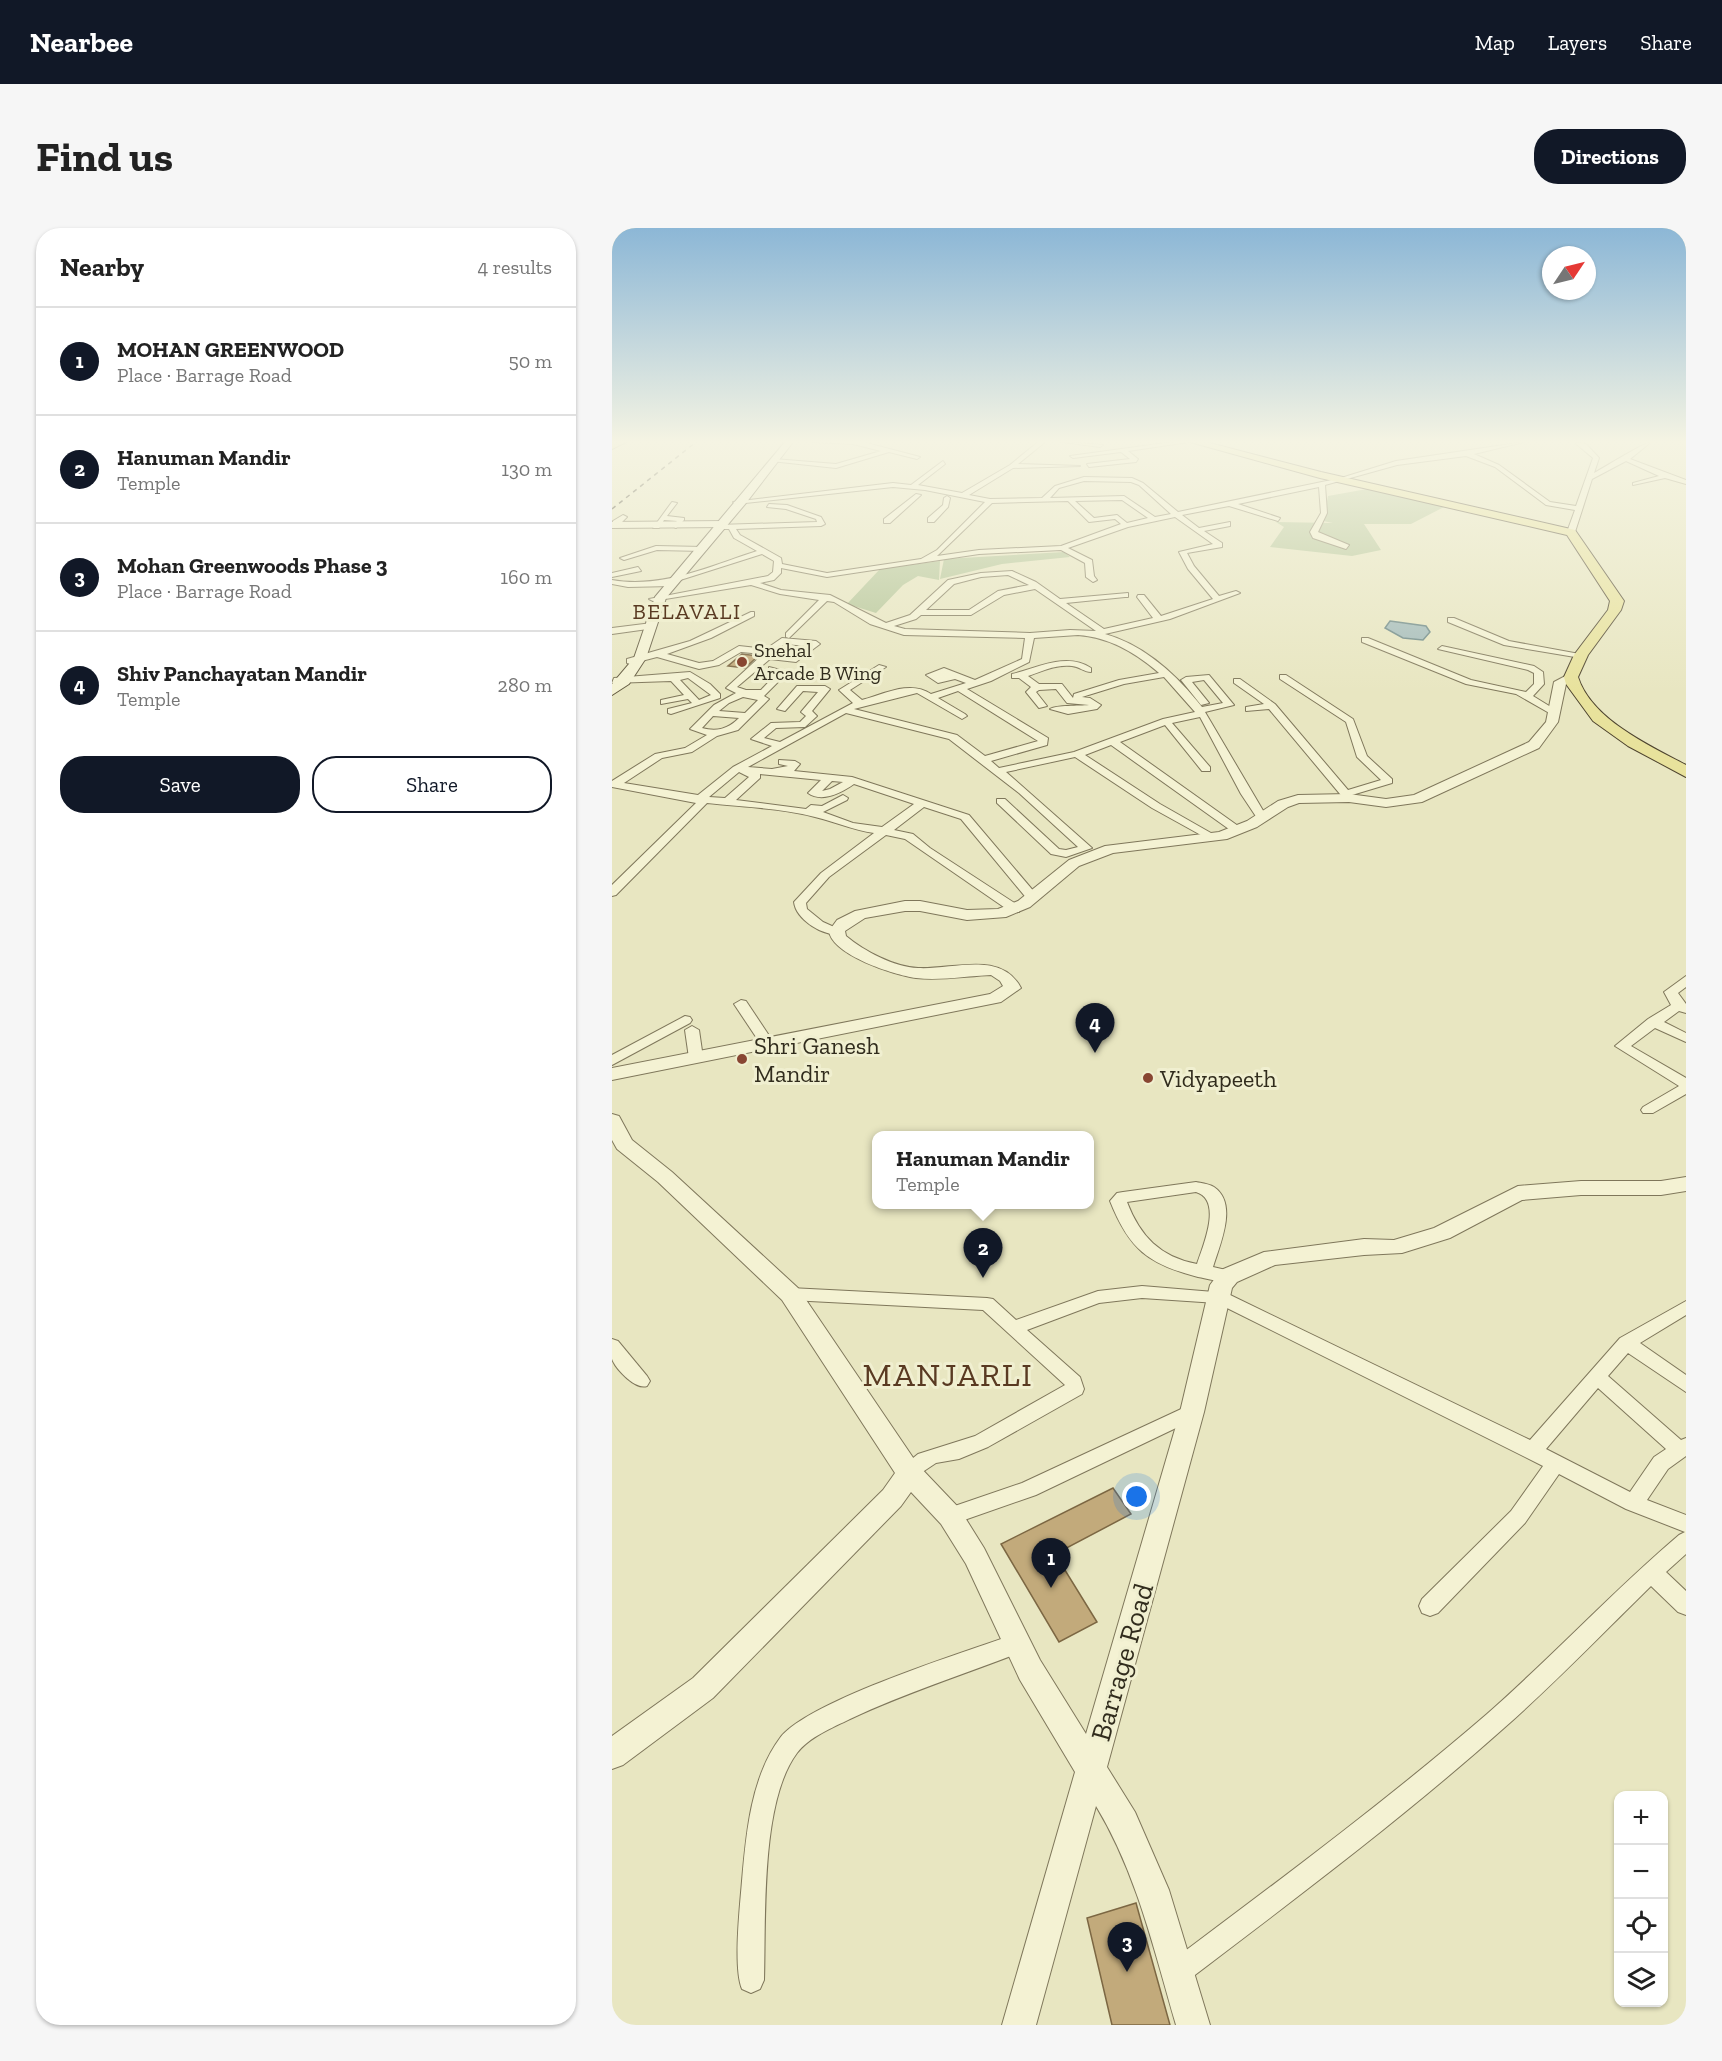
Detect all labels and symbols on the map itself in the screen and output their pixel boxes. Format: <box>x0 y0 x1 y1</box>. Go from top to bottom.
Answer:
north arrow <box>1542 246 1596 300</box>
district label: BELAVALI <box>632 598 742 625</box>
place label: Snehal Arcade B Wing <box>754 638 882 685</box>
marker: Snehal Arcade B Wing <box>735 655 749 669</box>
pin: 4 <box>1076 1004 1114 1053</box>
place label: Shri Ganesh Mandir <box>754 1031 880 1088</box>
marker: Shri Ganesh Mandir <box>735 1052 749 1066</box>
place label: Vidyapeeth <box>1159 1064 1277 1093</box>
marker: Vidyapeeth <box>1141 1071 1155 1085</box>
pin: 2 <box>964 1228 1003 1278</box>
district label: MANJARLI <box>863 1355 1033 1394</box>
your location <box>1122 1482 1151 1511</box>
pin: 1 <box>1032 1538 1070 1588</box>
street label: Barrage Road <box>1084 1579 1160 1745</box>
pin: 3 <box>1108 1922 1146 1972</box>

